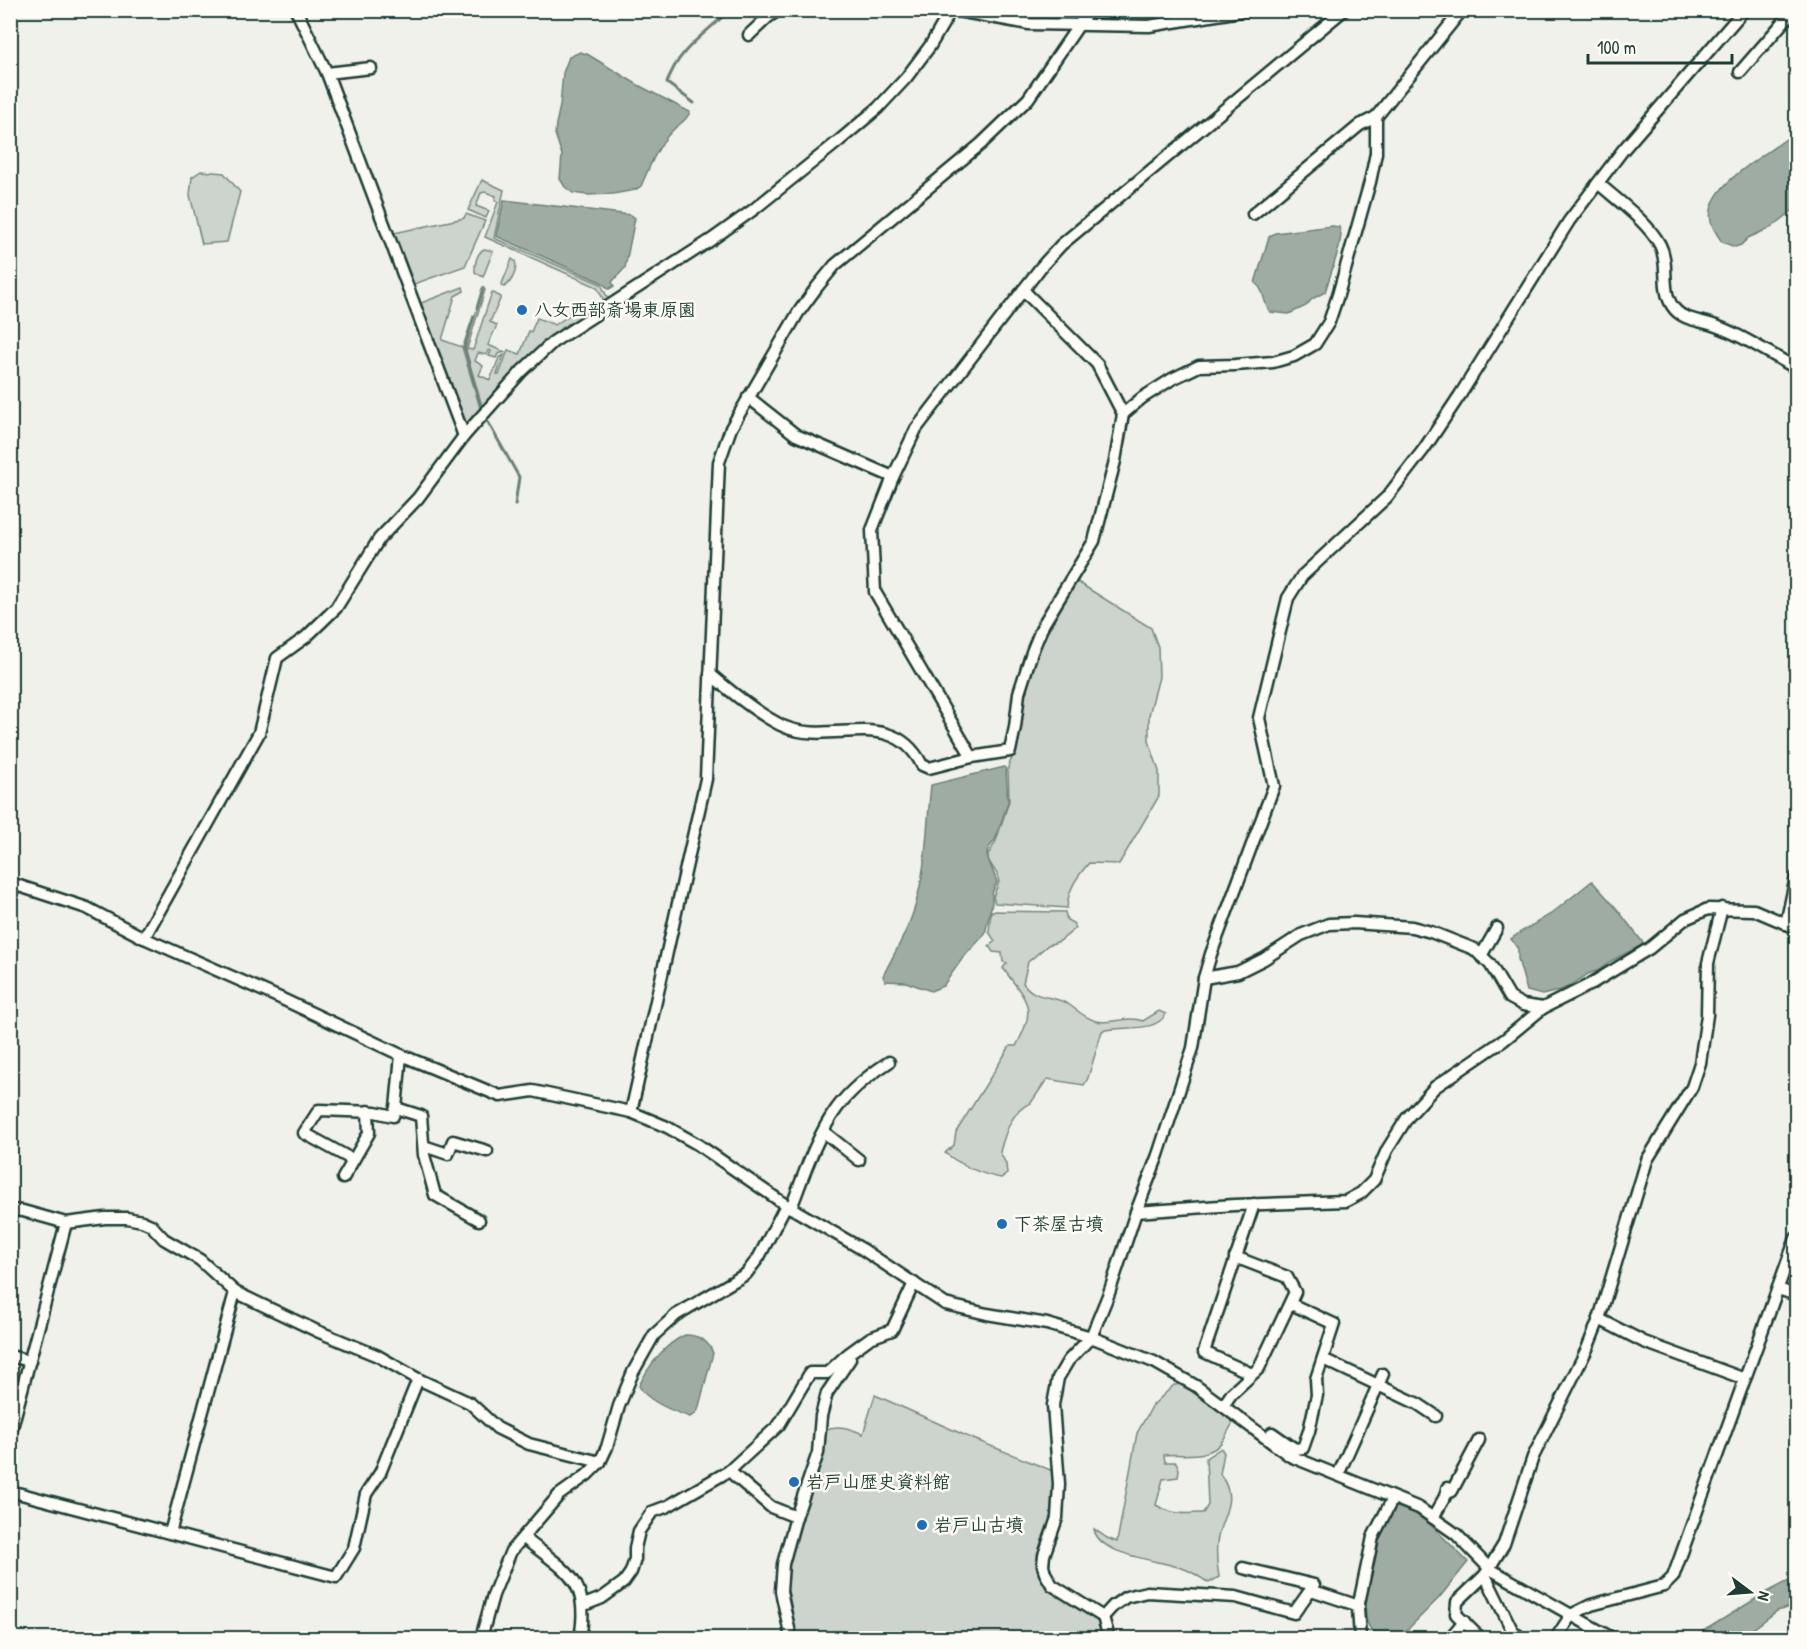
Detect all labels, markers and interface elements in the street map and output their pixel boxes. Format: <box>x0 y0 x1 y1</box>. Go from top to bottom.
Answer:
scale bar <box>1588 27 1732 65</box>
text: 100 m <box>1597 35 1636 60</box>
place label: 八女西部斎場東原園 <box>534 297 696 322</box>
marker: 八女西部斎場東原園 <box>515 303 529 317</box>
place label: 下茶屋古墳 <box>1014 1211 1104 1236</box>
marker: 下茶屋古墳 <box>995 1217 1009 1231</box>
place label: 岩戸山歴史資料館 <box>806 1469 950 1494</box>
marker: 岩戸山歴史資料館 <box>787 1475 801 1489</box>
place label: 岩戸山古墳 <box>934 1512 1024 1537</box>
marker: 岩戸山古墳 <box>915 1518 929 1532</box>
north arrow <box>1720 1562 1780 1622</box>
text: N <box>1753 1589 1776 1604</box>

